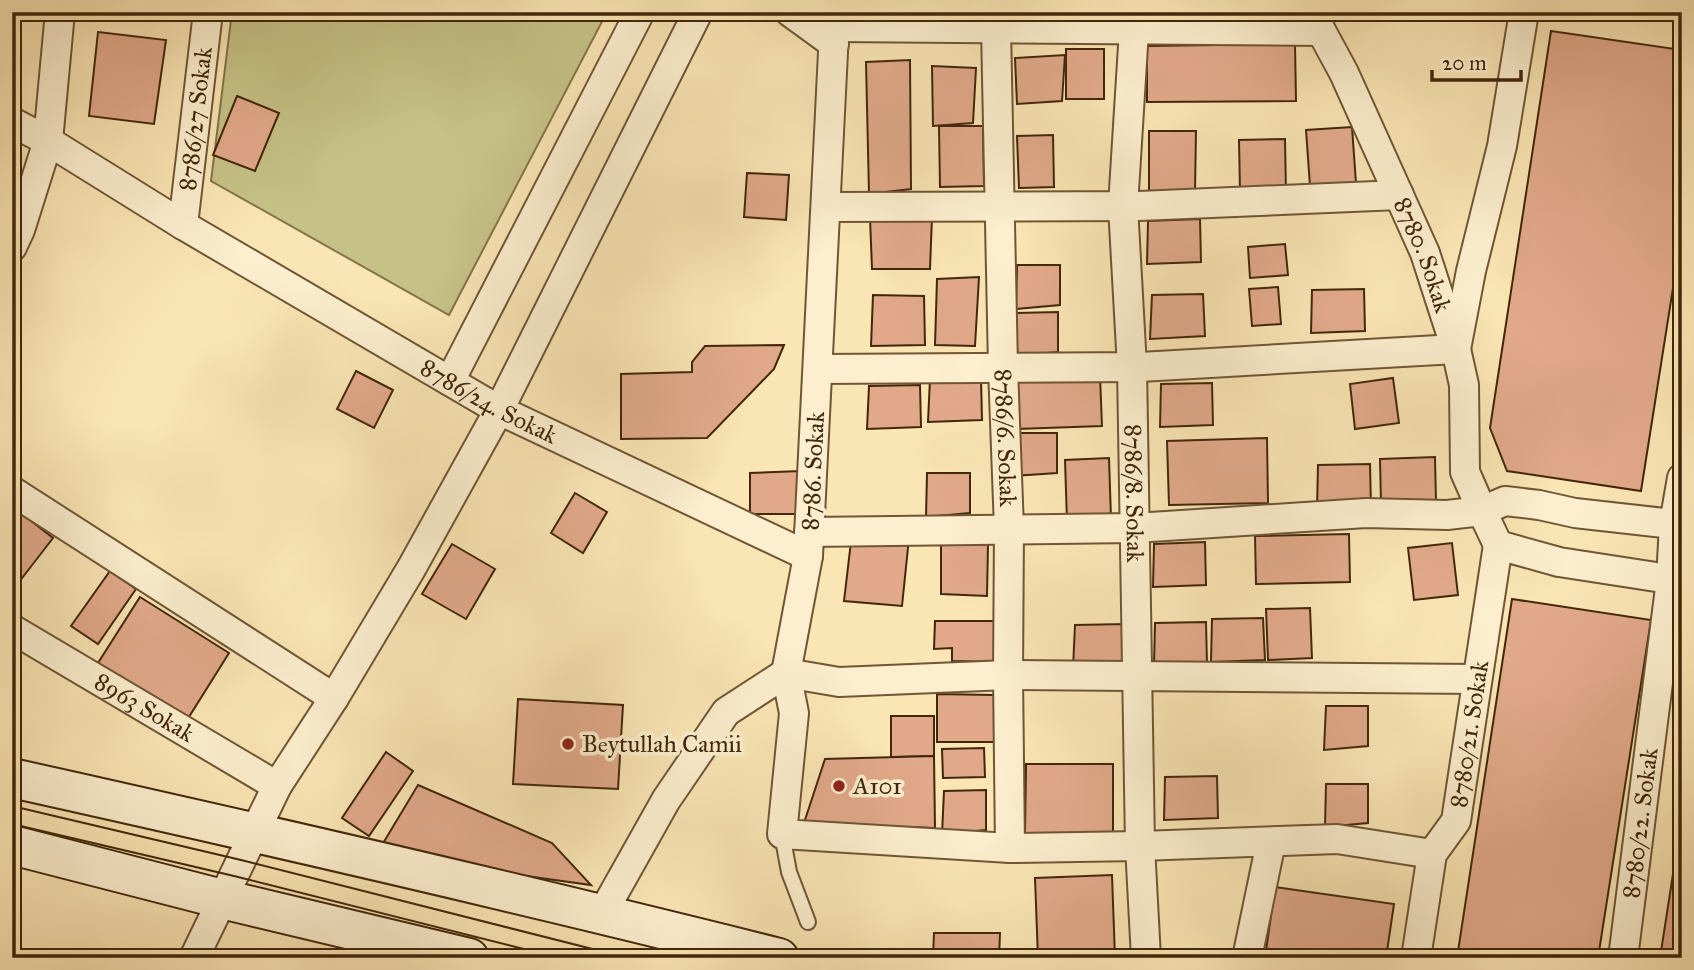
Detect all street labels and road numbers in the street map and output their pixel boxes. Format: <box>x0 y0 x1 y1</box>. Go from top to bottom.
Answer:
street label: 8786/27 Sokak <box>172 44 219 192</box>
street label: 8780. Sokak <box>1387 193 1458 317</box>
street label: 8786/24. Sokak <box>415 352 563 451</box>
street label: 8786/6. Sokak <box>988 368 1023 508</box>
street label: 8786. Sokak <box>795 410 831 531</box>
street label: 8786/8. Sokak <box>1118 424 1150 564</box>
street label: 8780/21. Sokak <box>1443 657 1495 810</box>
street label: 8963 Sokak <box>89 666 201 749</box>
street label: 8780/22. Sokak <box>1616 745 1665 900</box>

